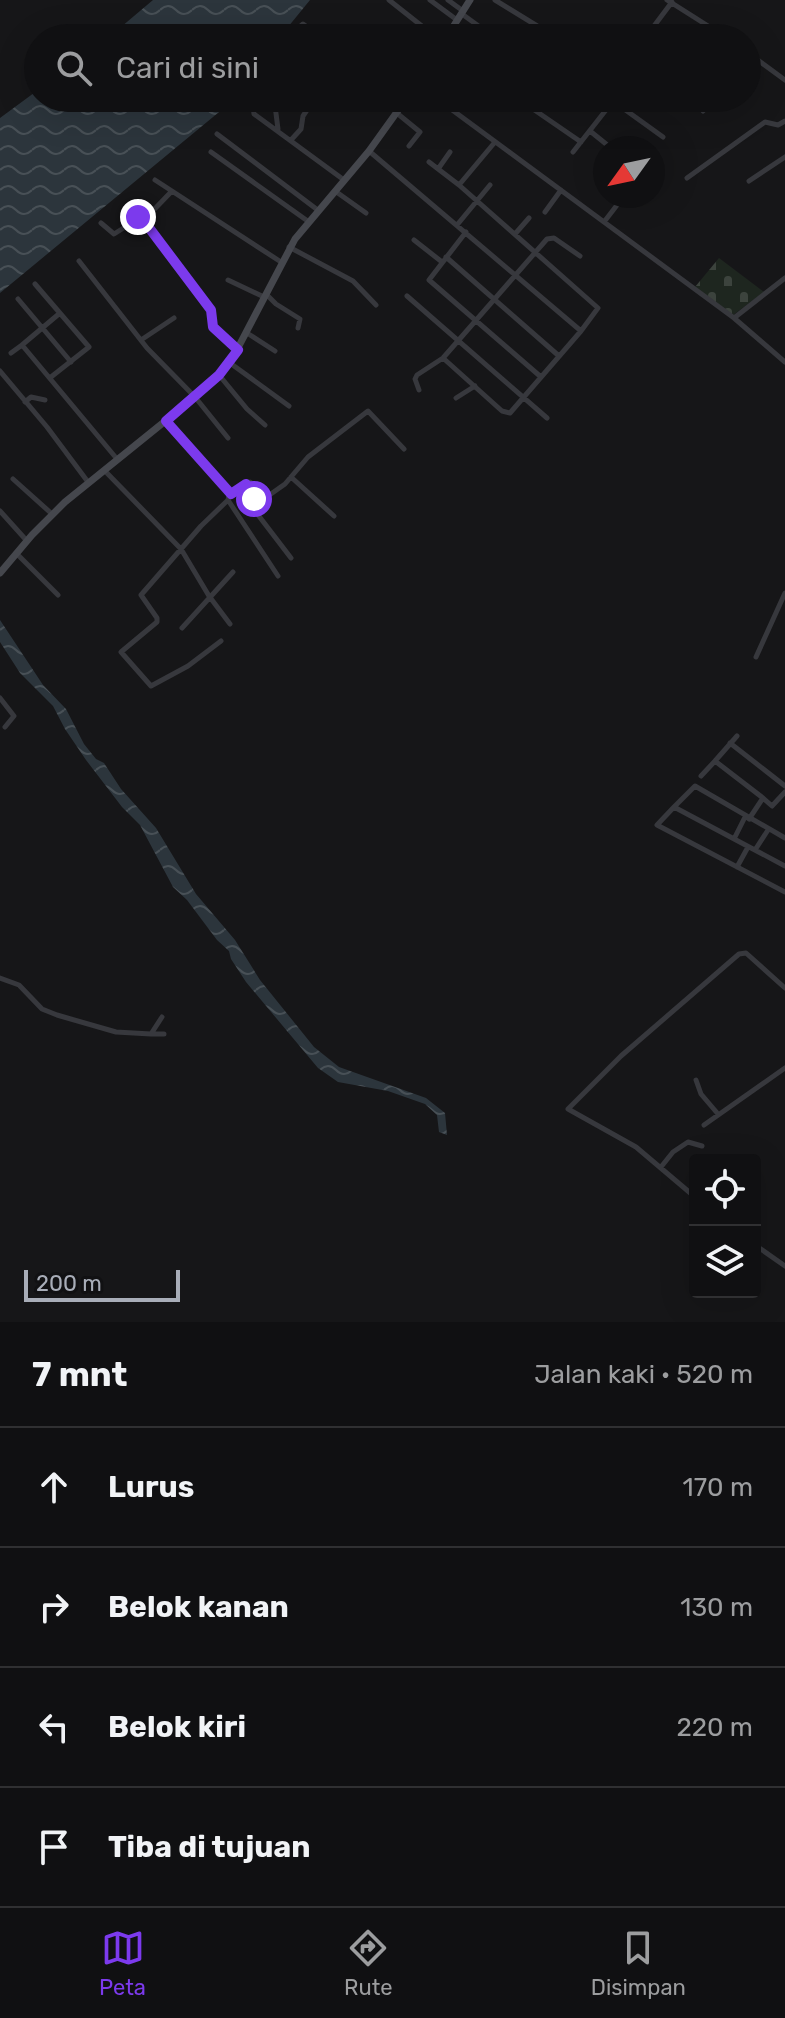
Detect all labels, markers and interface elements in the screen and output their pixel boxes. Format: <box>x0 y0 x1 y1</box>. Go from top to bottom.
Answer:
search box <box>24 24 761 112</box>
icon: search <box>52 46 96 90</box>
text: Cari di sini <box>116 50 259 86</box>
north arrow <box>593 136 665 208</box>
route end <box>120 199 156 235</box>
route start <box>236 481 272 517</box>
map controls <box>689 1154 761 1298</box>
button: locate <box>689 1154 761 1226</box>
button: layers <box>689 1226 761 1298</box>
scale bar <box>24 1266 180 1302</box>
text: 200 m <box>36 1270 102 1297</box>
text: 7 mnt <box>32 1354 127 1395</box>
text: Jalan kaki · 520 m <box>534 1359 753 1390</box>
icon: ahead <box>32 1465 76 1509</box>
text: Lurus <box>108 1469 194 1505</box>
text: 170 m <box>683 1472 753 1503</box>
icon: right <box>32 1585 76 1629</box>
text: Belok kanan <box>108 1589 289 1625</box>
text: 130 m <box>680 1592 753 1623</box>
icon: left <box>32 1705 76 1749</box>
text: Belok kiri <box>108 1709 246 1745</box>
text: 220 m <box>676 1712 753 1743</box>
icon: arrive <box>32 1825 76 1869</box>
text: Tiba di tujuan <box>108 1829 310 1865</box>
tab: Peta <box>99 1926 146 2001</box>
tab: Rute <box>344 1926 393 2001</box>
tab: Disimpan <box>591 1926 686 2001</box>

